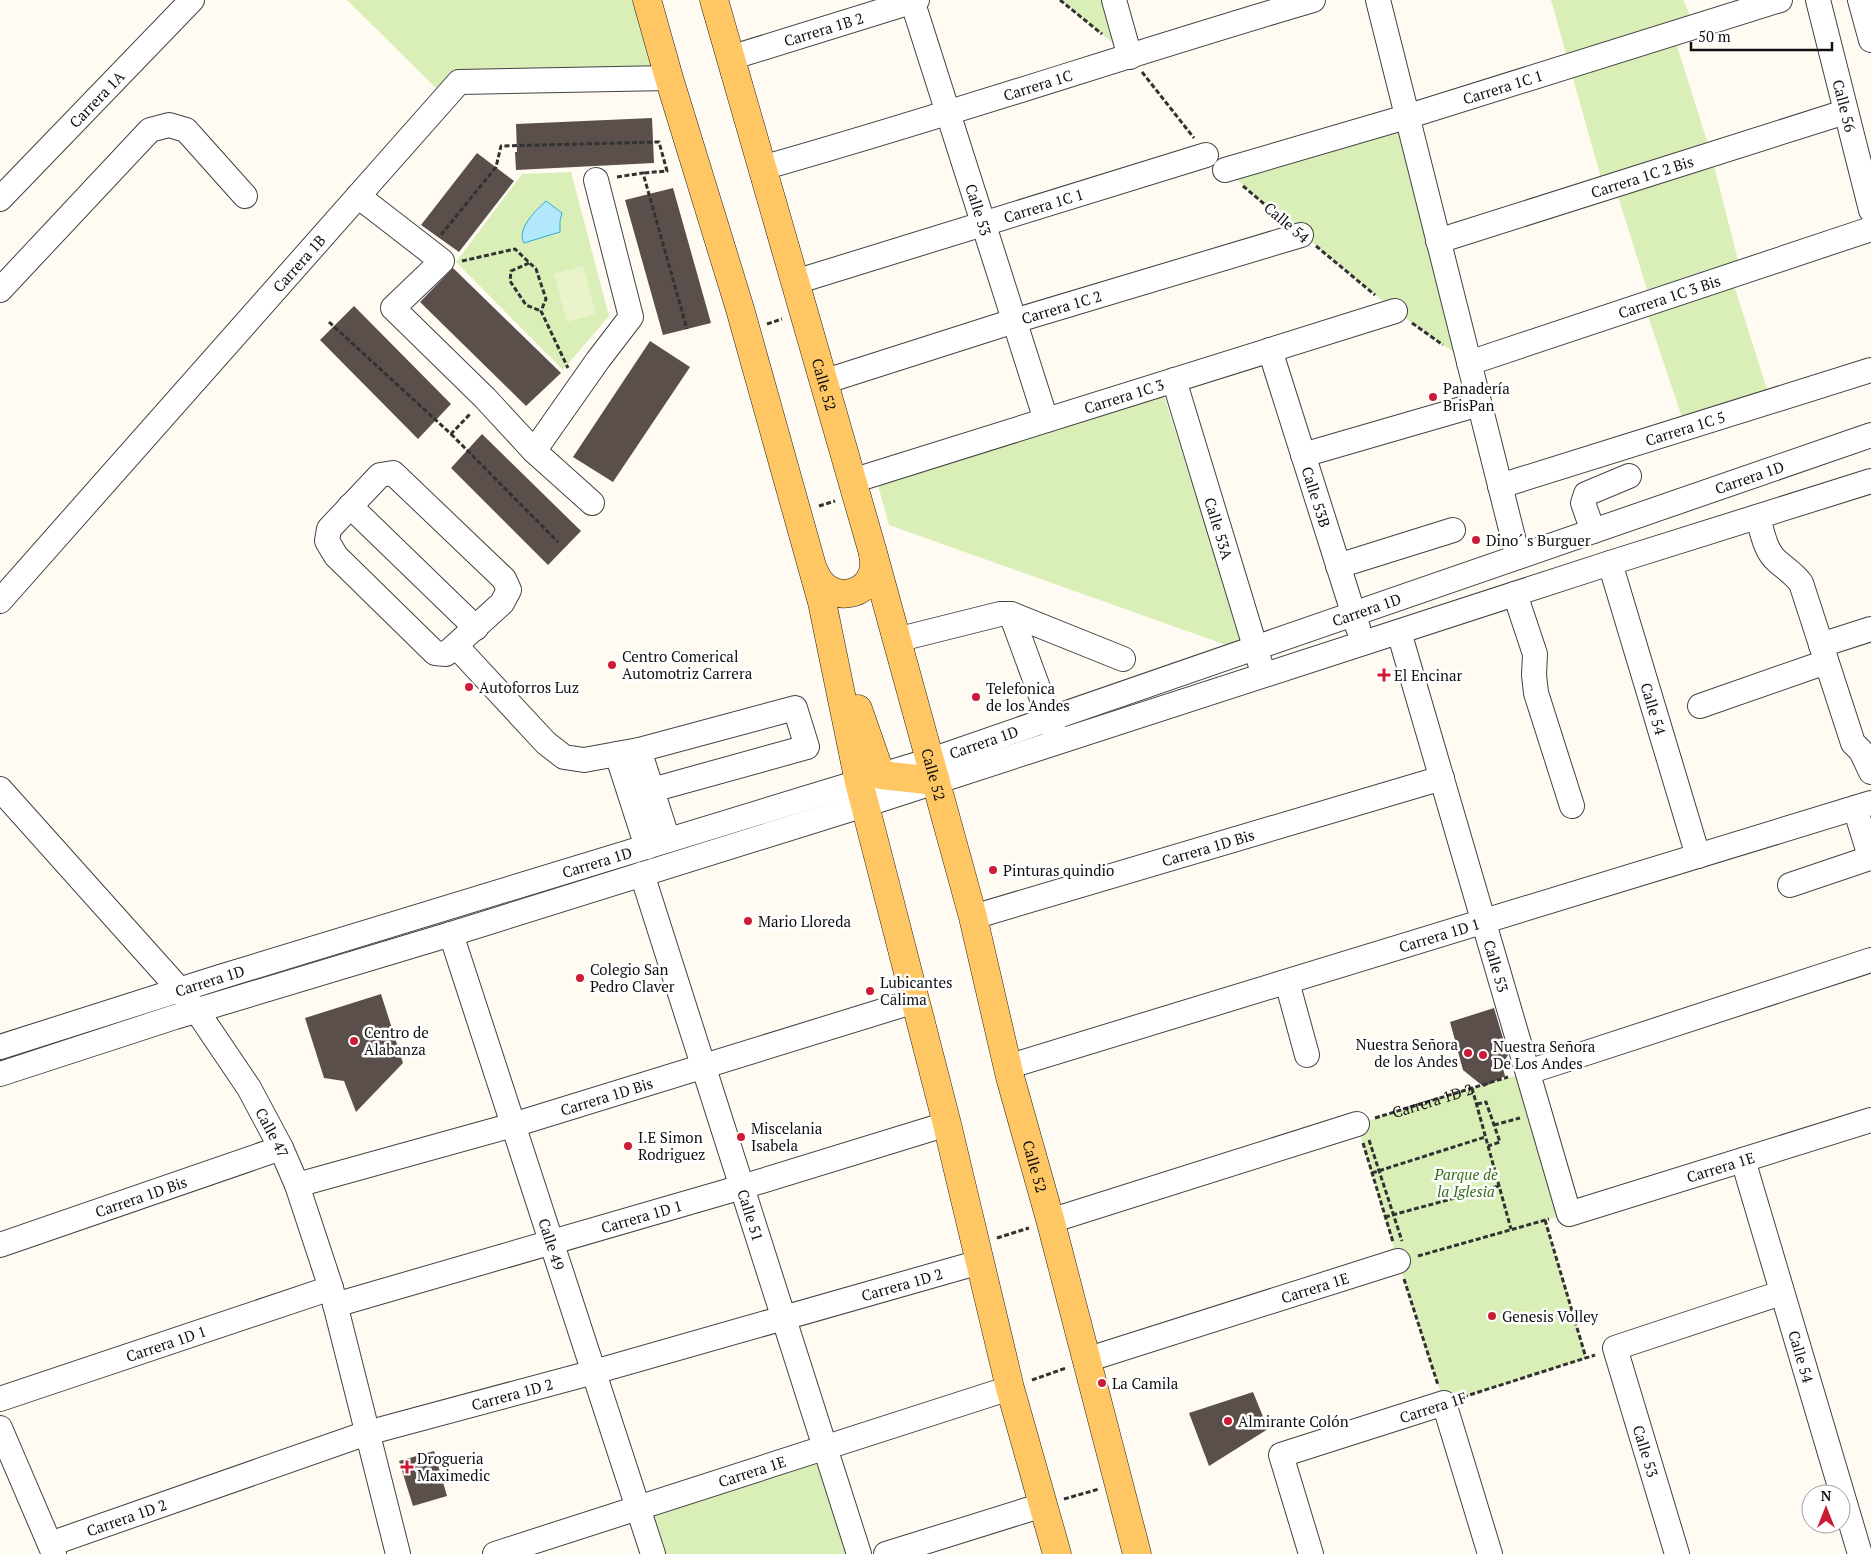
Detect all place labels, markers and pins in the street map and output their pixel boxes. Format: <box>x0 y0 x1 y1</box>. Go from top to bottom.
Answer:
place label: Panadería BrisPan <box>1443 378 1510 415</box>
marker: Panadería BrisPan <box>1427 391 1439 403</box>
place label: Dino´ s Burguer <box>1486 530 1591 550</box>
marker: Dino´ s Burguer <box>1470 534 1482 546</box>
place label: Centro Comerical Automotriz Carrera <box>622 646 753 683</box>
marker: Centro Comerical Automotriz Carrera <box>606 659 618 671</box>
place label: El Encinar <box>1394 665 1463 685</box>
marker: El Encinar <box>1378 669 1390 681</box>
place label: Autoforros Luz <box>479 677 579 697</box>
place label: Telefonica de los Andes <box>986 678 1070 715</box>
marker: Autoforros Luz <box>463 681 475 693</box>
marker: Telefonica de los Andes <box>970 691 982 703</box>
place label: Pinturas quindio <box>1003 860 1114 880</box>
marker: Pinturas quindio <box>987 864 999 876</box>
place label: Mario Lloreda <box>758 911 851 931</box>
marker: Mario Lloreda <box>742 915 754 927</box>
place label: Colegio San Pedro Claver <box>590 959 675 996</box>
marker: Colegio San Pedro Claver <box>574 972 586 984</box>
place label: Lubicantes Calima <box>880 972 953 1009</box>
marker: Lubicantes Calima <box>864 985 876 997</box>
place label: Centro de Alabanza <box>364 1022 429 1059</box>
place label: Nuestra Señora de los Andes <box>1356 1034 1458 1071</box>
marker: Centro de Alabanza <box>348 1035 360 1047</box>
place label: Nuestra Señora De Los Andes <box>1493 1036 1596 1073</box>
marker: Nuestra Señora de los Andes <box>1462 1047 1474 1059</box>
marker: Nuestra Señora De Los Andes <box>1477 1049 1489 1061</box>
place label: Miscelania Isabela <box>751 1118 823 1155</box>
place label: I.E Simon Rodriguez <box>638 1127 705 1164</box>
marker: Miscelania Isabela <box>735 1131 747 1143</box>
marker: I.E Simon Rodriguez <box>622 1140 634 1152</box>
place label: Genesis Volley <box>1502 1306 1599 1326</box>
marker: Genesis Volley <box>1486 1310 1498 1322</box>
place label: La Camila <box>1112 1373 1179 1393</box>
marker: La Camila <box>1096 1377 1108 1389</box>
place label: Almirante Colón <box>1238 1411 1349 1431</box>
marker: Almirante Colón <box>1222 1415 1234 1427</box>
place label: Drogueria Maximedic <box>417 1448 490 1485</box>
marker: Drogueria Maximedic <box>401 1461 413 1473</box>

